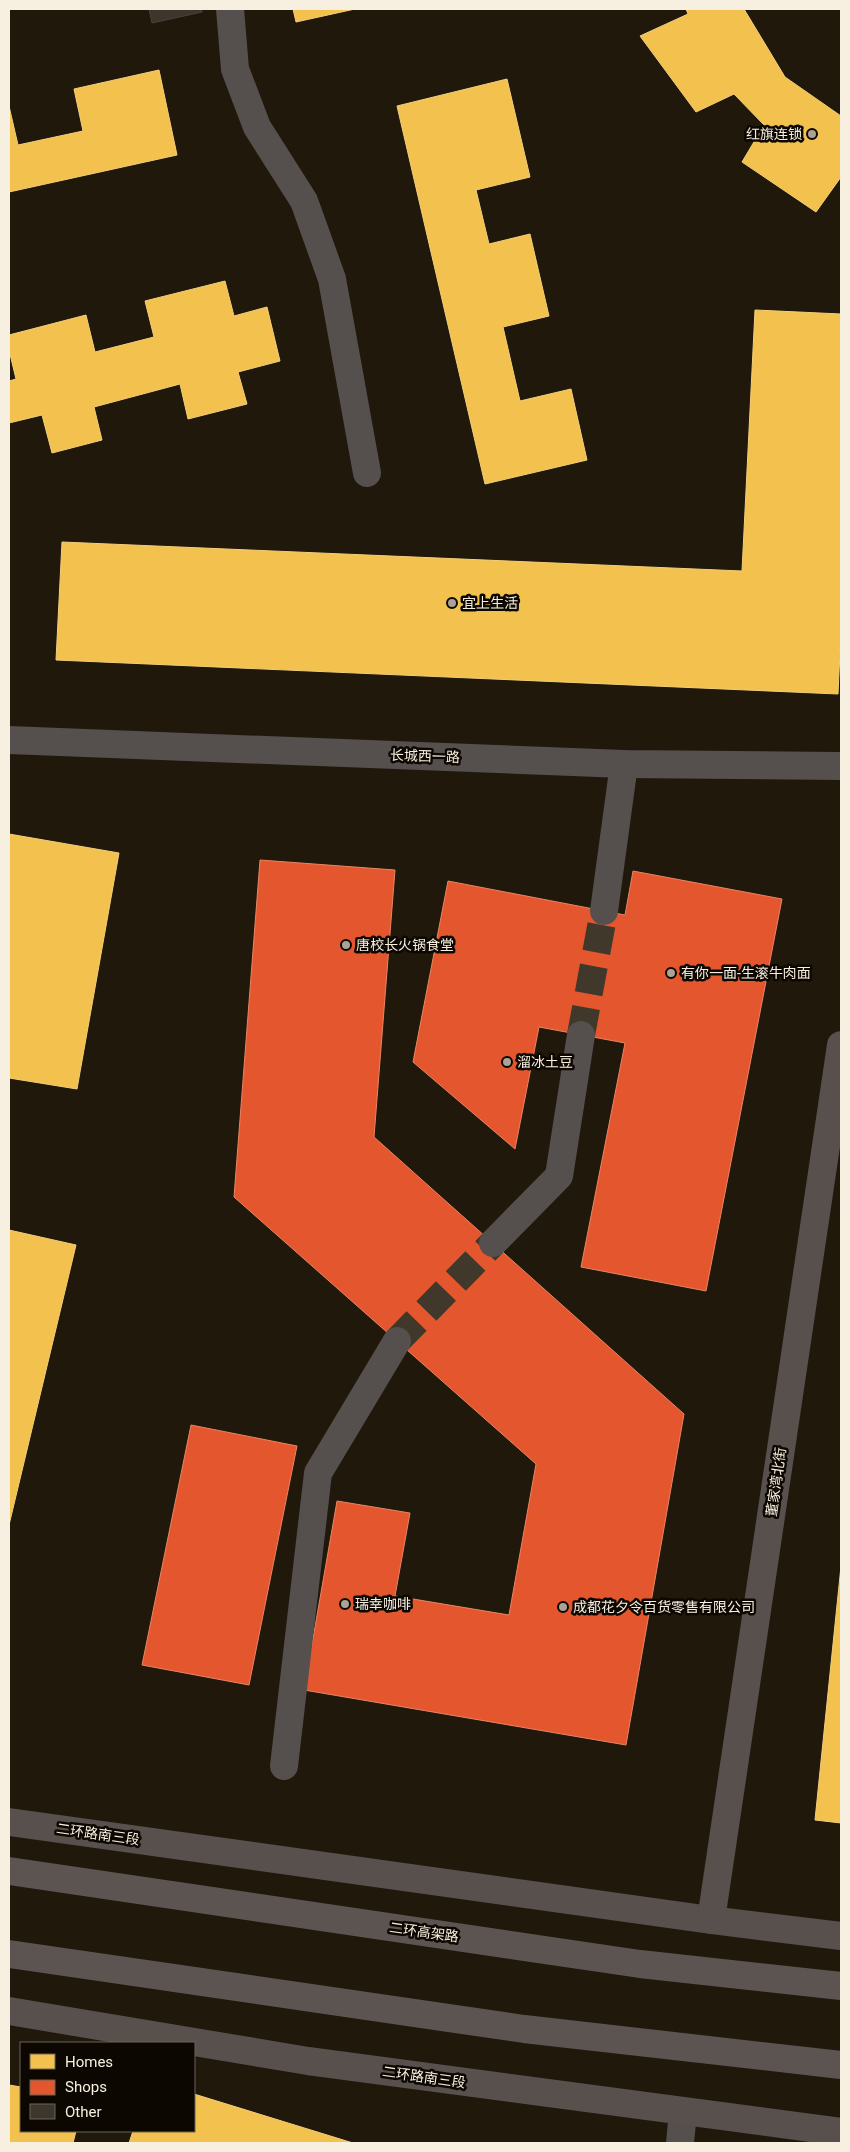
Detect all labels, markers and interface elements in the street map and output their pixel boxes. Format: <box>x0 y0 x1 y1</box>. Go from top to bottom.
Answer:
place label: 红旗连锁 <box>746 126 802 142</box>
marker: 红旗连锁 <box>806 128 818 140</box>
place label: 宜上生活 <box>462 595 518 611</box>
marker: 宜上生活 <box>446 597 458 609</box>
street label: 长城西一路 <box>390 747 460 765</box>
place label: 唐校长火锅食堂 <box>356 937 454 953</box>
marker: 唐校长火锅食堂 <box>340 939 352 951</box>
place label: 有你一面-生滚牛肉面 <box>681 965 811 981</box>
marker: 有你一面-生滚牛肉面 <box>665 967 677 979</box>
place label: 溜冰土豆 <box>517 1054 573 1070</box>
marker: 溜冰土豆 <box>501 1056 513 1068</box>
street label: 董家湾北街 <box>763 1446 789 1518</box>
place label: 瑞幸咖啡 <box>355 1596 411 1612</box>
marker: 瑞幸咖啡 <box>339 1598 351 1610</box>
place label: 成都花夕令百货零售有限公司 <box>573 1599 755 1615</box>
marker: 成都花夕令百货零售有限公司 <box>557 1601 569 1613</box>
street label: 二环路南三段 <box>55 1820 141 1848</box>
street label: 二环高架路 <box>388 1919 460 1945</box>
legend <box>20 2042 195 2132</box>
text: Homes <box>65 2053 113 2071</box>
street label: 二环路南三段 <box>381 2063 467 2091</box>
text: Shops <box>65 2078 107 2096</box>
text: Other <box>65 2103 102 2121</box>

